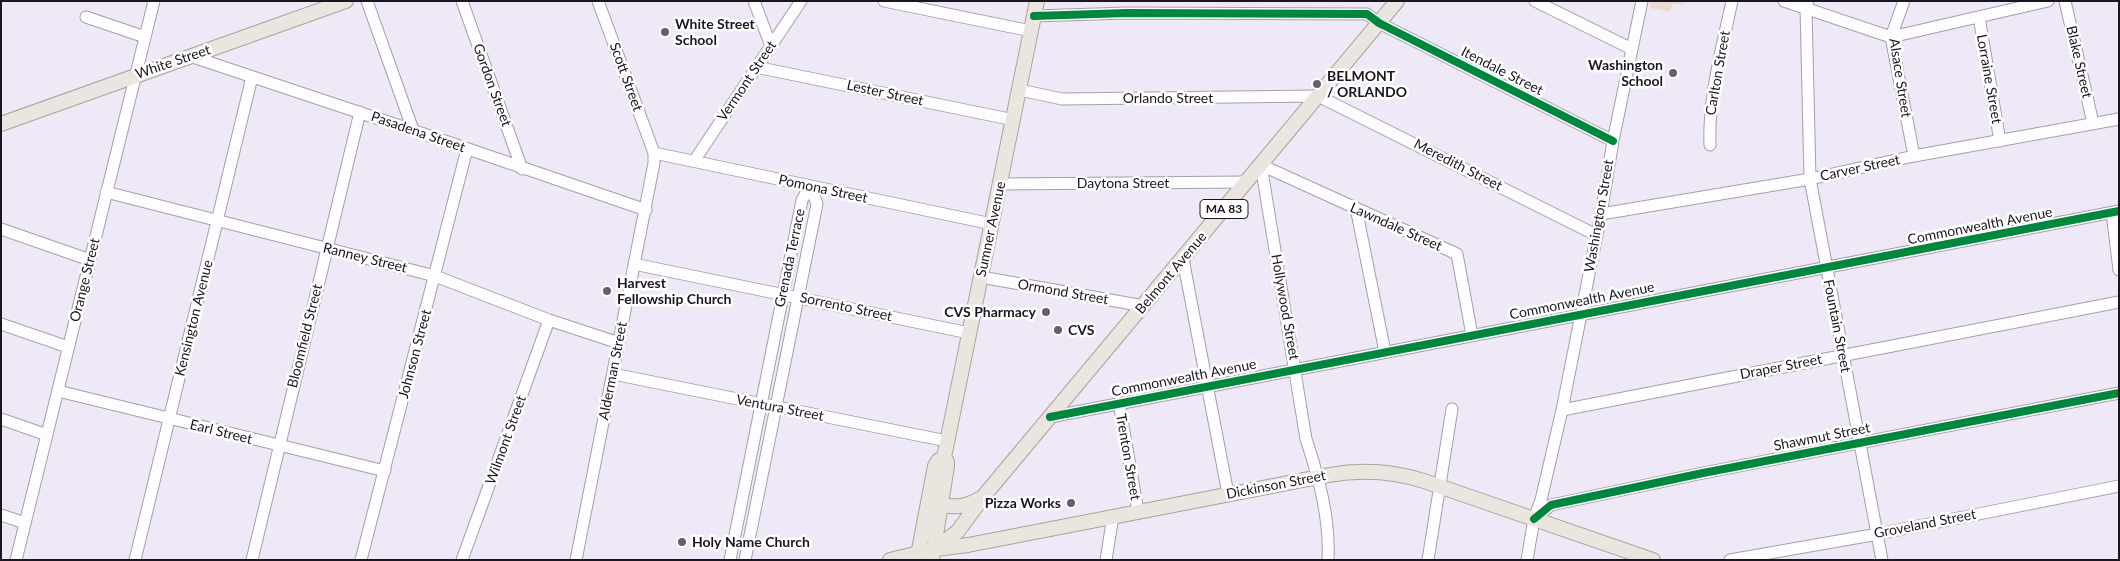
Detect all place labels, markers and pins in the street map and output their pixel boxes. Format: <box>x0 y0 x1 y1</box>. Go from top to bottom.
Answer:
place label: White Street School <box>675 16 755 48</box>
marker: White Street School <box>659 26 671 38</box>
place label: Washington School <box>1588 57 1663 90</box>
marker: Washington School <box>1667 67 1679 79</box>
place label: BELMONT / ORLANDO <box>1327 68 1407 100</box>
marker: BELMONT / ORLANDO <box>1311 78 1323 90</box>
place label: Harvest Fellowship Church <box>617 275 731 308</box>
marker: Harvest Fellowship Church <box>601 285 613 297</box>
place label: CVS Pharmacy <box>944 304 1036 320</box>
marker: CVS Pharmacy <box>1040 306 1052 318</box>
place label: CVS <box>1068 322 1094 338</box>
marker: CVS <box>1052 324 1064 336</box>
place label: Pizza Works <box>985 495 1061 511</box>
marker: Pizza Works <box>1065 497 1077 509</box>
place label: Holy Name Church <box>692 534 810 550</box>
marker: Holy Name Church <box>676 536 688 548</box>

